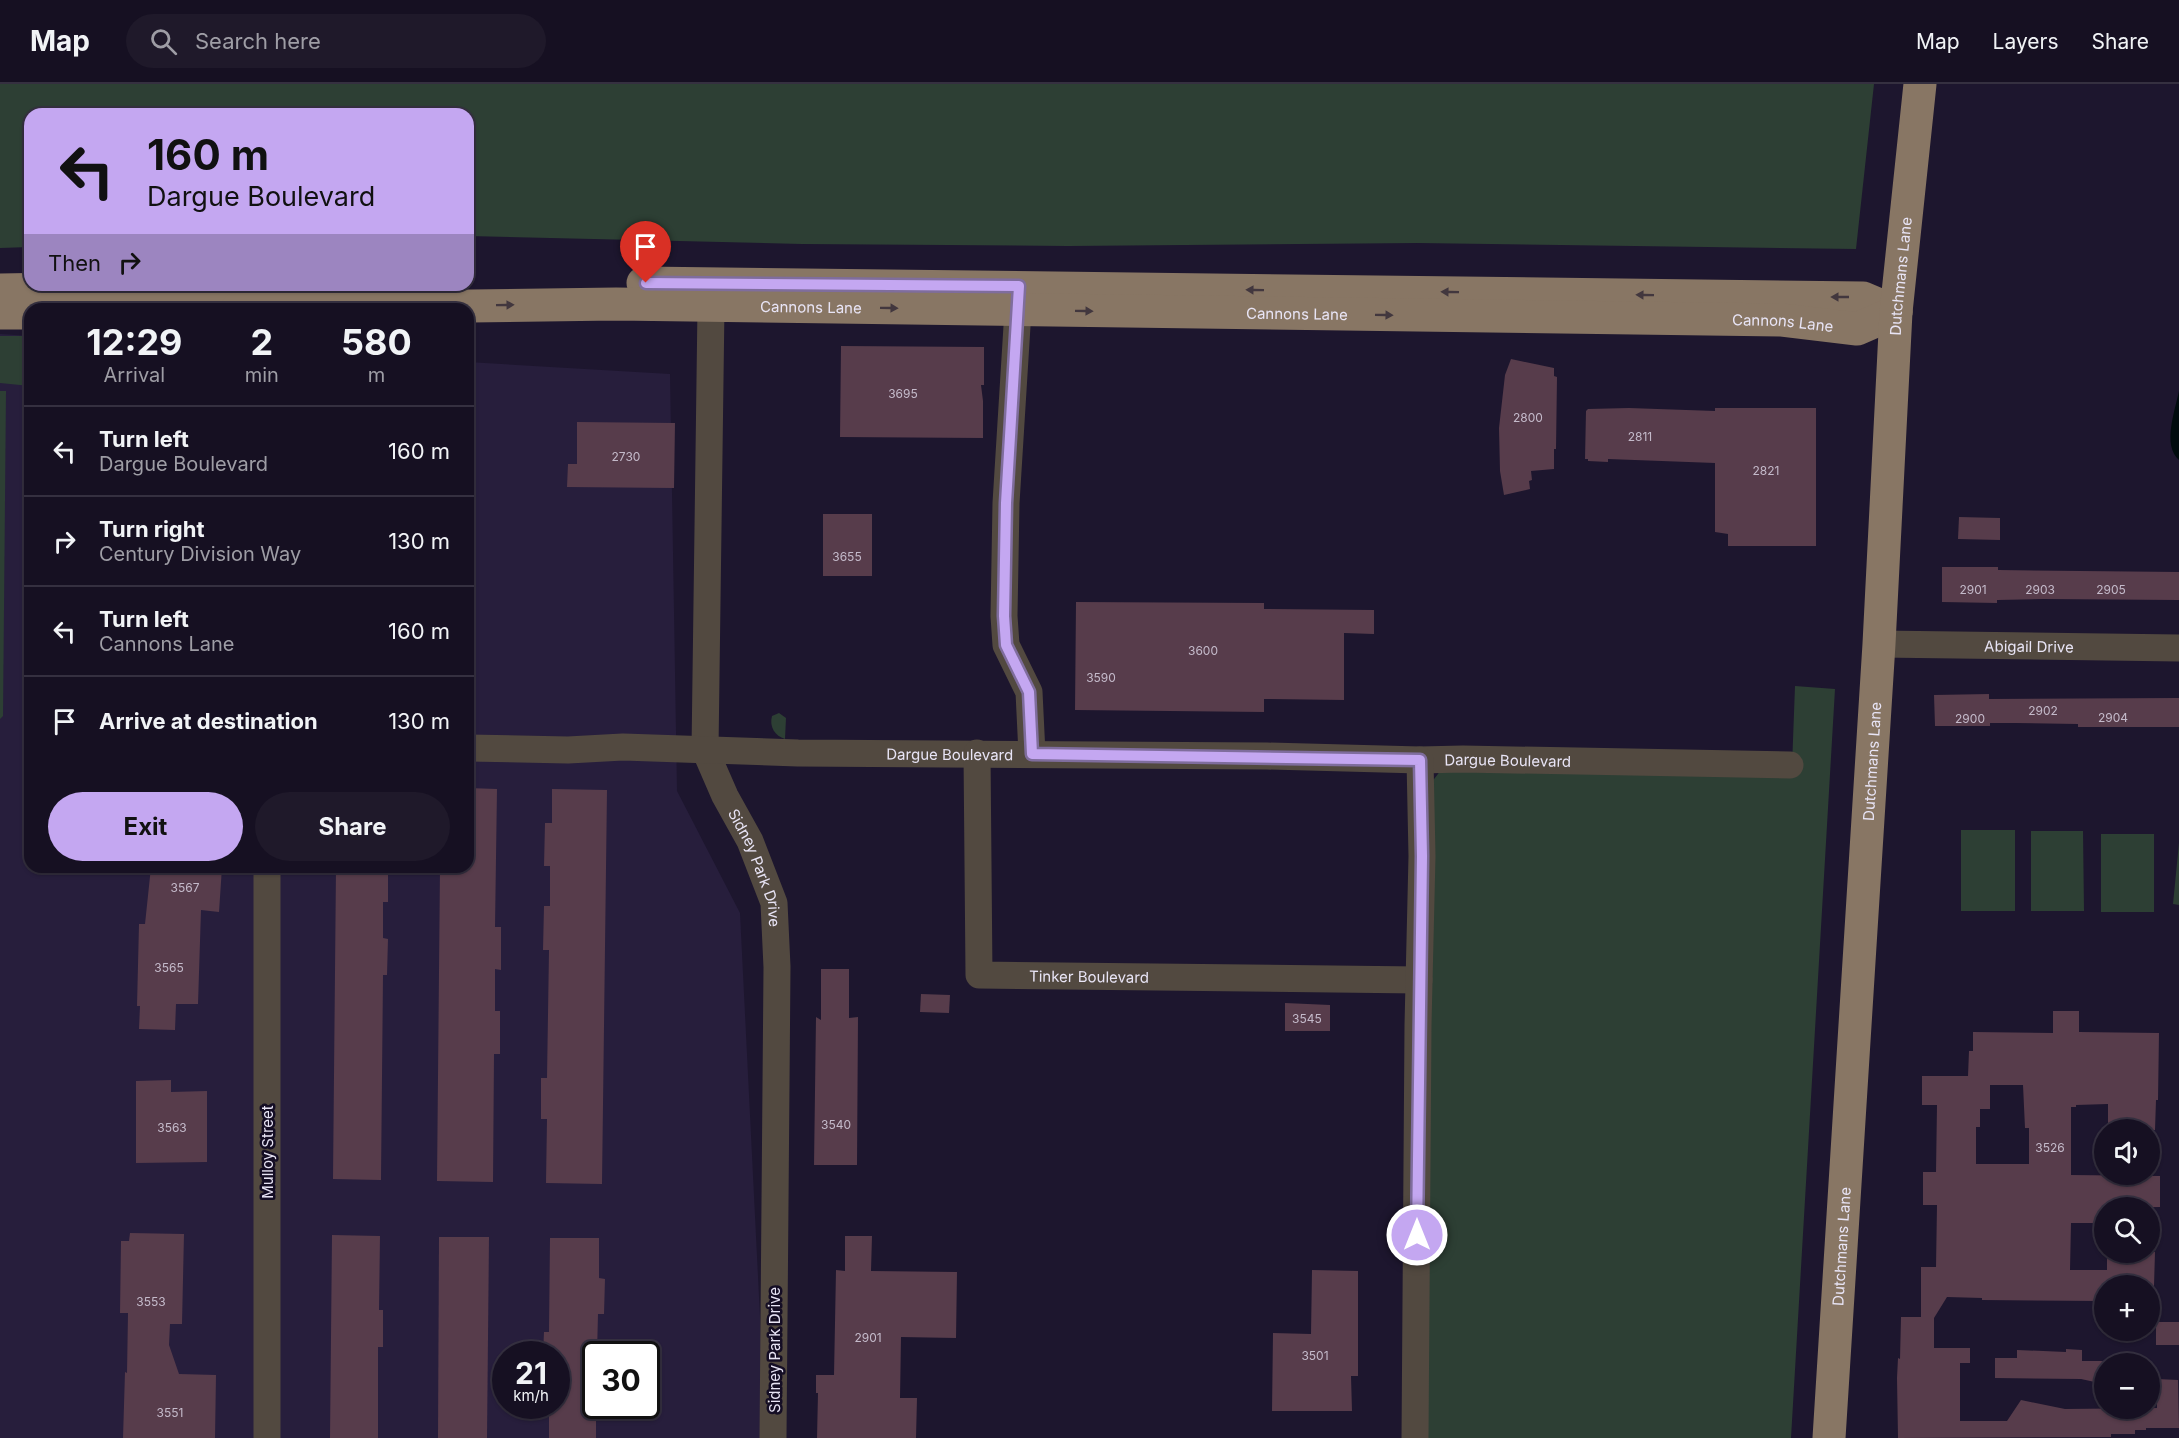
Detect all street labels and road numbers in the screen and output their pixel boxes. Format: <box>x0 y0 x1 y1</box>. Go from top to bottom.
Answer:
street label: Dutchmans Lane <box>1885 216 1915 336</box>
street label: Cannons Lane <box>760 296 862 317</box>
street label: Cannons Lane <box>1246 303 1348 324</box>
street label: Cannons Lane <box>1732 310 1834 336</box>
street label: Abigail Drive <box>1984 636 2074 656</box>
street label: Dutchmans Lane <box>1858 701 1885 821</box>
street label: Dargue Boulevard <box>886 744 1013 764</box>
street label: Dargue Boulevard <box>1444 749 1571 770</box>
street label: Sidney Park Drive <box>724 805 785 927</box>
street label: Tinker Boulevard <box>1029 966 1149 986</box>
street label: Mulloy Street <box>258 1105 277 1199</box>
street label: Dutchmans Lane <box>1828 1186 1854 1306</box>
street label: Sidney Park Drive <box>765 1287 784 1413</box>

